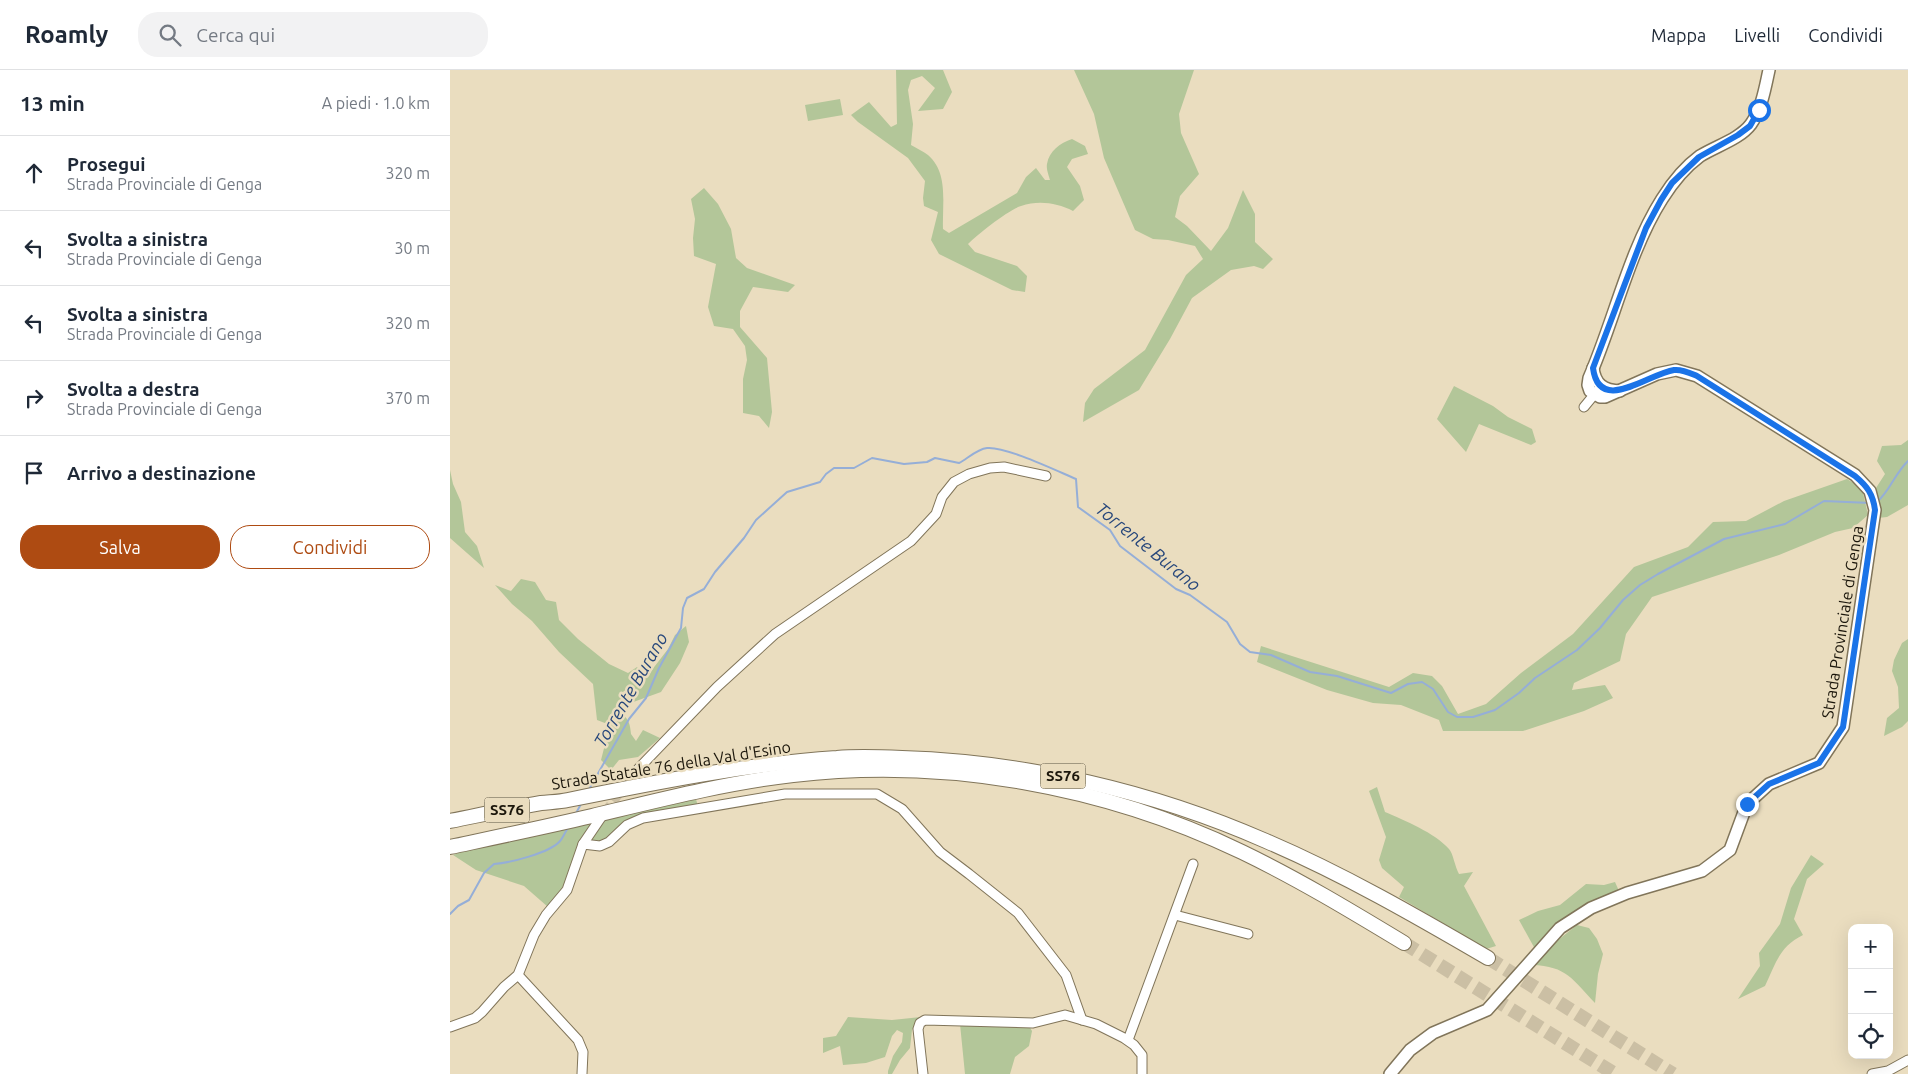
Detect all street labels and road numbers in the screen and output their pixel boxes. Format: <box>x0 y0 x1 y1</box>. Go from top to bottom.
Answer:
street label: Strada Provinciale di Genga <box>1818 524 1866 720</box>
street label: Strada Statale 76 della Val d'Esino <box>550 737 792 793</box>
road number: SS76 <box>1040 764 1086 788</box>
road number: SS76 <box>484 798 530 822</box>

